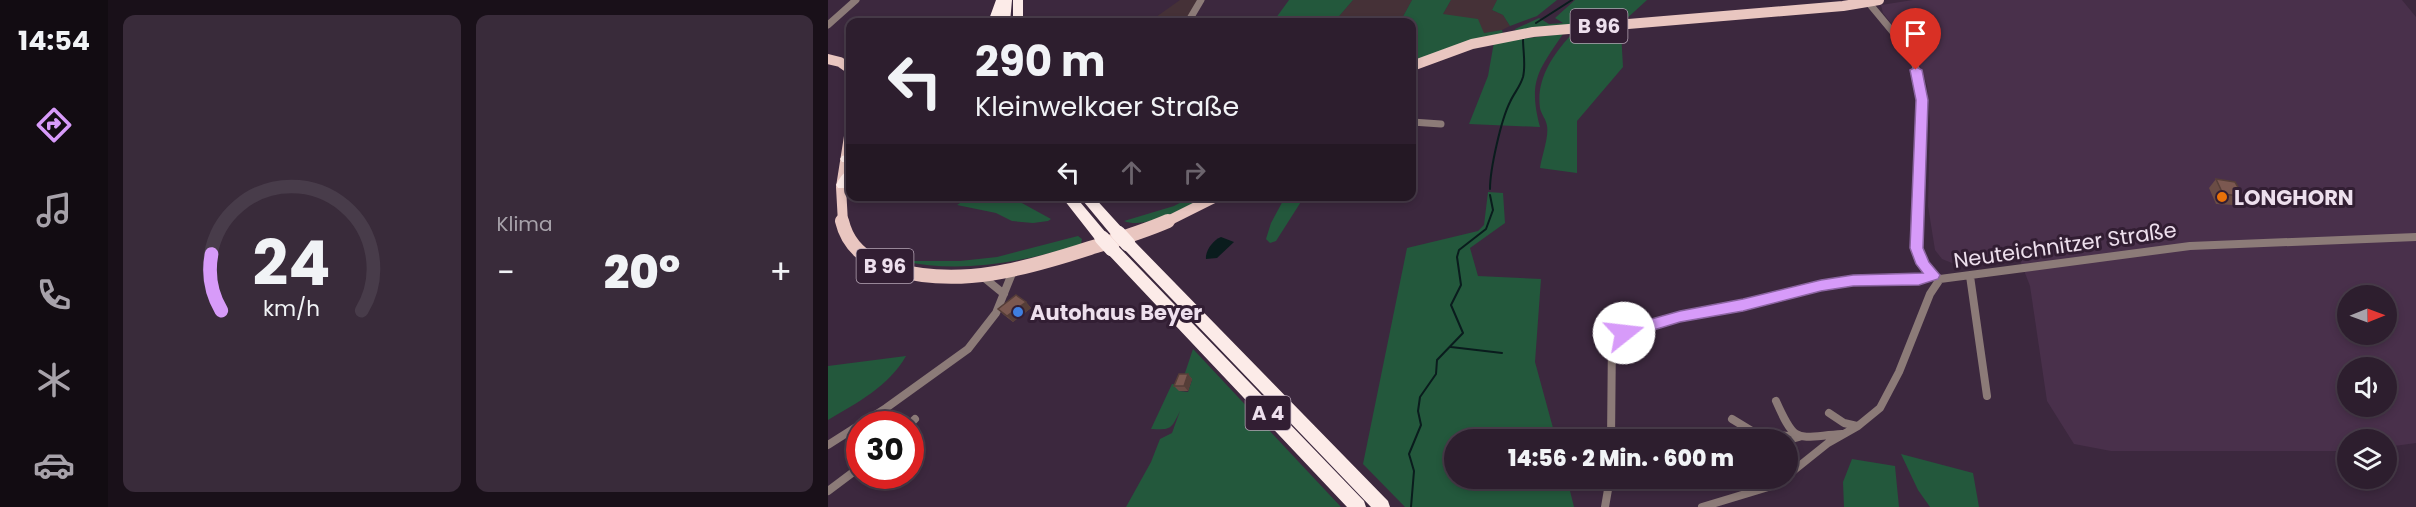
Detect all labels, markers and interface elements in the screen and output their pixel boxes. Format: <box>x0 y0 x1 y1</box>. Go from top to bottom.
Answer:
pin <box>1890 8 1941 70</box>
road number: B 96 <box>1570 9 1628 43</box>
icon: arrive <box>1899 17 1932 50</box>
text: 14:54 <box>18 22 90 59</box>
text: 290 m <box>975 32 1106 91</box>
icon: left <box>876 42 954 120</box>
text: Kleinwelkaer Straße <box>975 88 1239 125</box>
icon: directions <box>33 104 75 146</box>
icon: left <box>1052 156 1085 189</box>
icon: ahead <box>1115 156 1148 189</box>
icon: right <box>1178 156 1211 189</box>
place label: LONGHORN <box>2234 183 2354 212</box>
icon: music <box>33 189 75 231</box>
marker: LONGHORN <box>2215 190 2229 204</box>
text: Klima <box>497 210 552 238</box>
street label: Neuteichnitzer Straße <box>1952 215 2178 275</box>
text: 24 <box>253 219 331 307</box>
text: 20° <box>604 241 680 304</box>
text: − <box>497 249 515 296</box>
text: + <box>769 249 792 296</box>
road number: B 96 <box>856 249 914 283</box>
icon: phone <box>33 274 75 316</box>
north arrow <box>2337 285 2397 345</box>
map controls <box>2337 285 2397 489</box>
text: km/h <box>263 293 320 324</box>
place label: Autohaus Beyer <box>1030 298 1202 327</box>
position arrow <box>1592 301 1656 365</box>
marker: Autohaus Beyer <box>1011 305 1025 319</box>
button: sound <box>2337 357 2397 417</box>
icon: climate <box>33 359 75 401</box>
road number: A 4 <box>1246 396 1290 430</box>
speed limit sign: 30 <box>846 411 924 489</box>
button: layers <box>2337 429 2397 489</box>
text: 14:56 · 2 Min. · 600 m <box>1508 443 1734 474</box>
icon: car <box>33 444 75 486</box>

